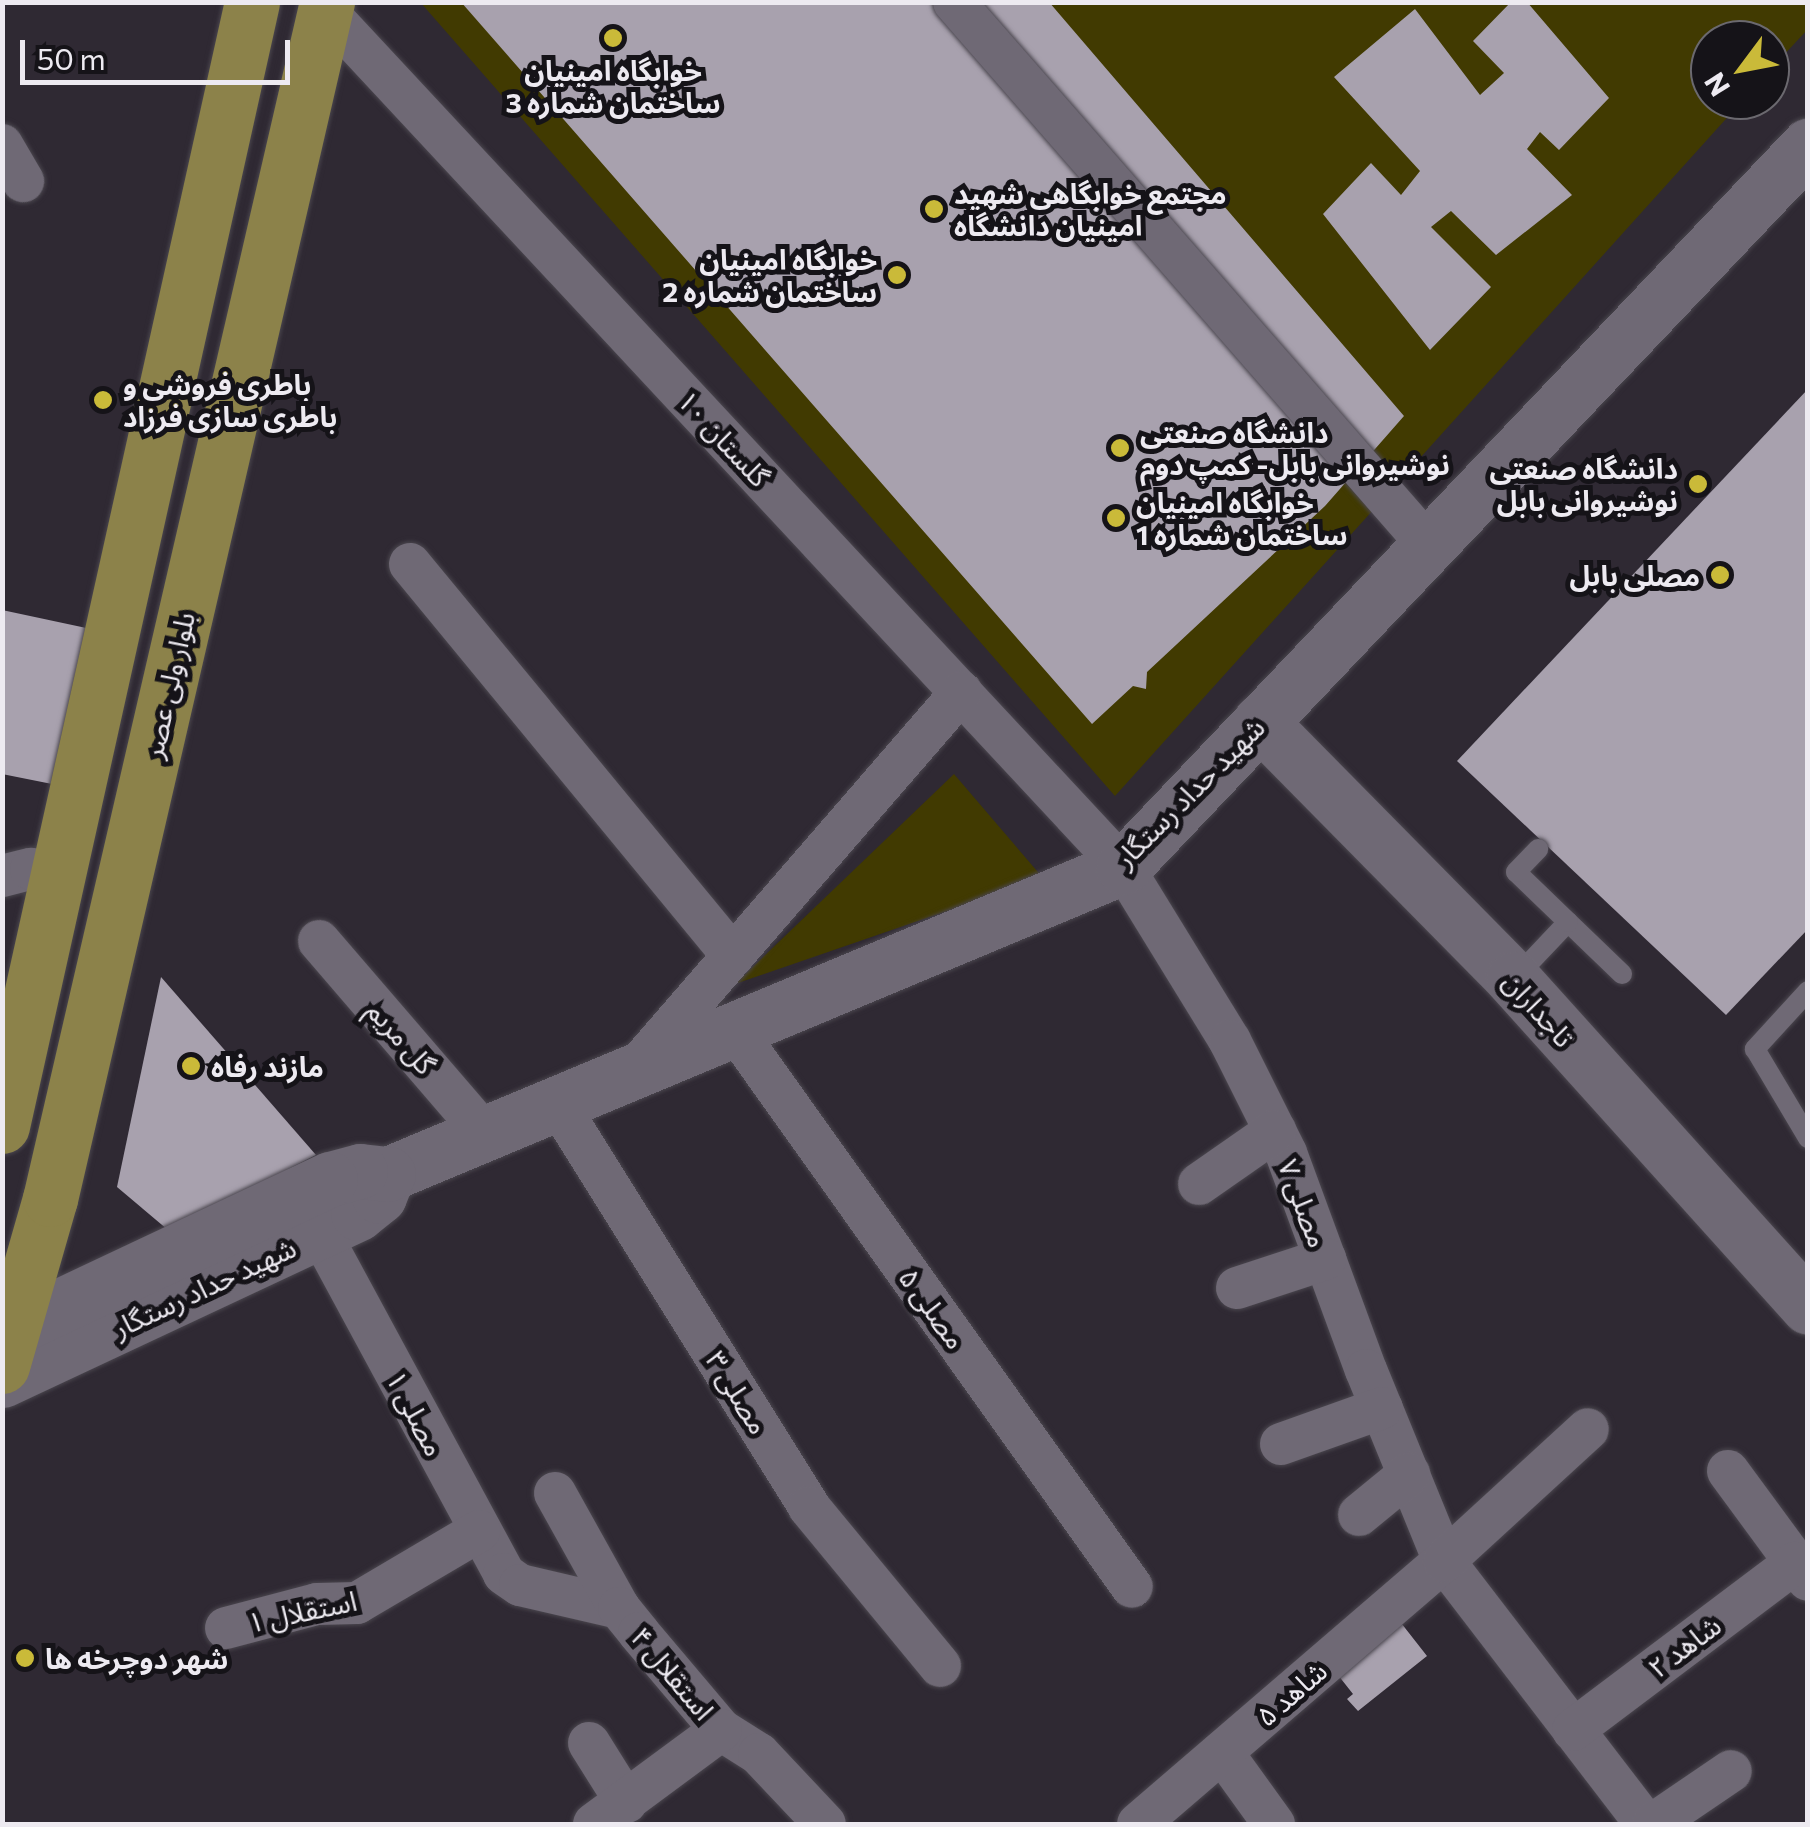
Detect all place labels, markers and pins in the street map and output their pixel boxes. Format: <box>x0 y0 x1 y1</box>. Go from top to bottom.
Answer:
marker: خوابگاه امینیان ساختمان شماره 3 <box>602 27 624 49</box>
place label: خوابگاه امینیان ساختمان شماره 3 <box>505 53 721 119</box>
place label: مجتمع خوابگاهی شهید امینیان دانشگاه <box>954 176 1226 242</box>
marker: مجتمع خوابگاهی شهید امینیان دانشگاه <box>923 198 945 220</box>
place label: خوابگاه امینیان ساختمان شماره 2 <box>662 242 877 308</box>
marker: خوابگاه امینیان ساختمان شماره 2 <box>886 264 908 286</box>
place label: باطری فروشی و باطری سازی فرزاد <box>123 367 337 433</box>
marker: باطری فروشی و باطری سازی فرزاد <box>92 389 114 411</box>
place label: دانشگاه صنعتی نوشیروانی بابل- کمپ دوم <box>1140 415 1450 481</box>
marker: دانشگاه صنعتی نوشیروانی بابل- کمپ دوم <box>1109 437 1131 459</box>
place label: دانشگاه صنعتی نوشیروانی بابل <box>1489 451 1678 517</box>
marker: دانشگاه صنعتی نوشیروانی بابل <box>1687 473 1709 495</box>
place label: خوابگاه امینیان ساختمان شماره 1 <box>1136 485 1348 551</box>
marker: خوابگاه امینیان ساختمان شماره 1 <box>1105 507 1127 529</box>
place label: مصلی بابل <box>1569 558 1700 592</box>
marker: مصلی بابل <box>1709 564 1731 586</box>
place label: مازند رفاه <box>211 1049 324 1083</box>
marker: مازند رفاه <box>180 1055 202 1077</box>
place label: شهر دوچرخه ها <box>45 1641 228 1675</box>
marker: شهر دوچرخه ها <box>14 1647 36 1669</box>

